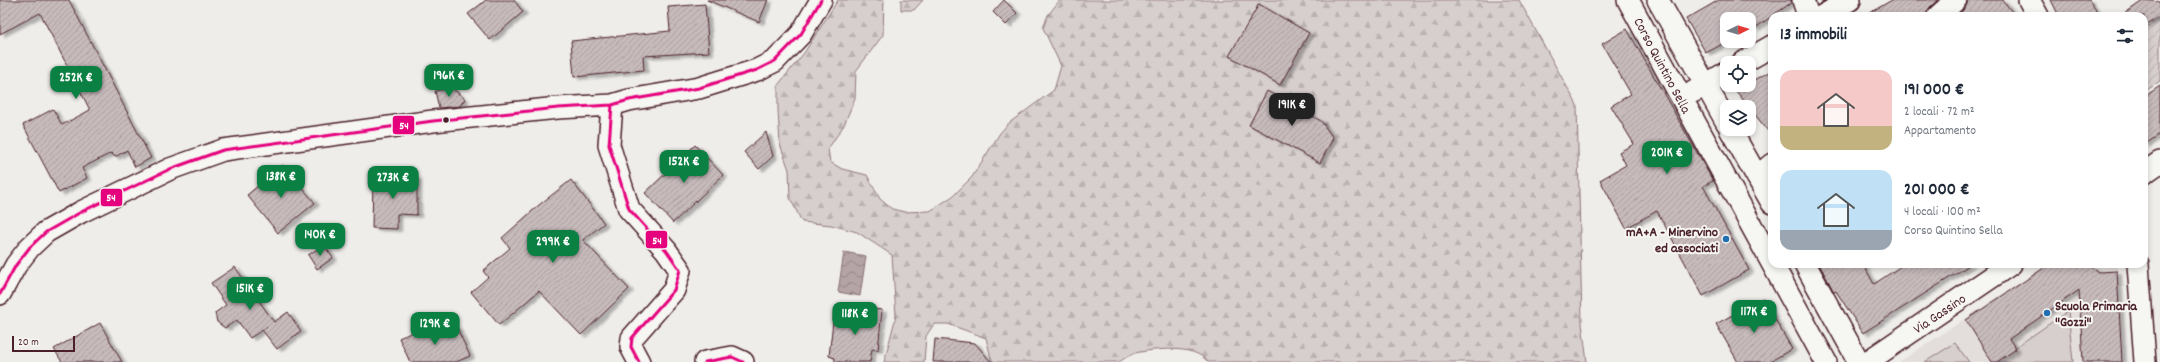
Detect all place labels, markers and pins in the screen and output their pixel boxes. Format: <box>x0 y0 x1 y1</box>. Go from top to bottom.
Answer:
pin: 196K € <box>416 64 482 98</box>
pin: 252K € <box>43 66 109 100</box>
pin: 191K € <box>1259 93 1325 127</box>
unlabelled marker <box>441 115 451 125</box>
pin: 201K € <box>1634 141 1700 175</box>
pin: 152K € <box>651 150 717 184</box>
pin: 138K € <box>248 165 314 199</box>
pin: 273K € <box>360 166 426 200</box>
pin: 140K € <box>287 223 353 257</box>
place label: mA+A - Minervino ed associati <box>1626 223 1718 259</box>
pin: 299K € <box>520 230 586 264</box>
marker: mA+A - Minervino ed associati <box>1721 234 1731 244</box>
pin: 151K € <box>217 277 283 311</box>
place label: Scuola Primaria "Gozzi" <box>2055 297 2138 333</box>
pin: 117K € <box>1721 300 1787 334</box>
pin: 118K € <box>822 302 888 336</box>
marker: Scuola Primaria "Gozzi" <box>2042 308 2052 318</box>
pin: 129K € <box>402 312 468 346</box>

